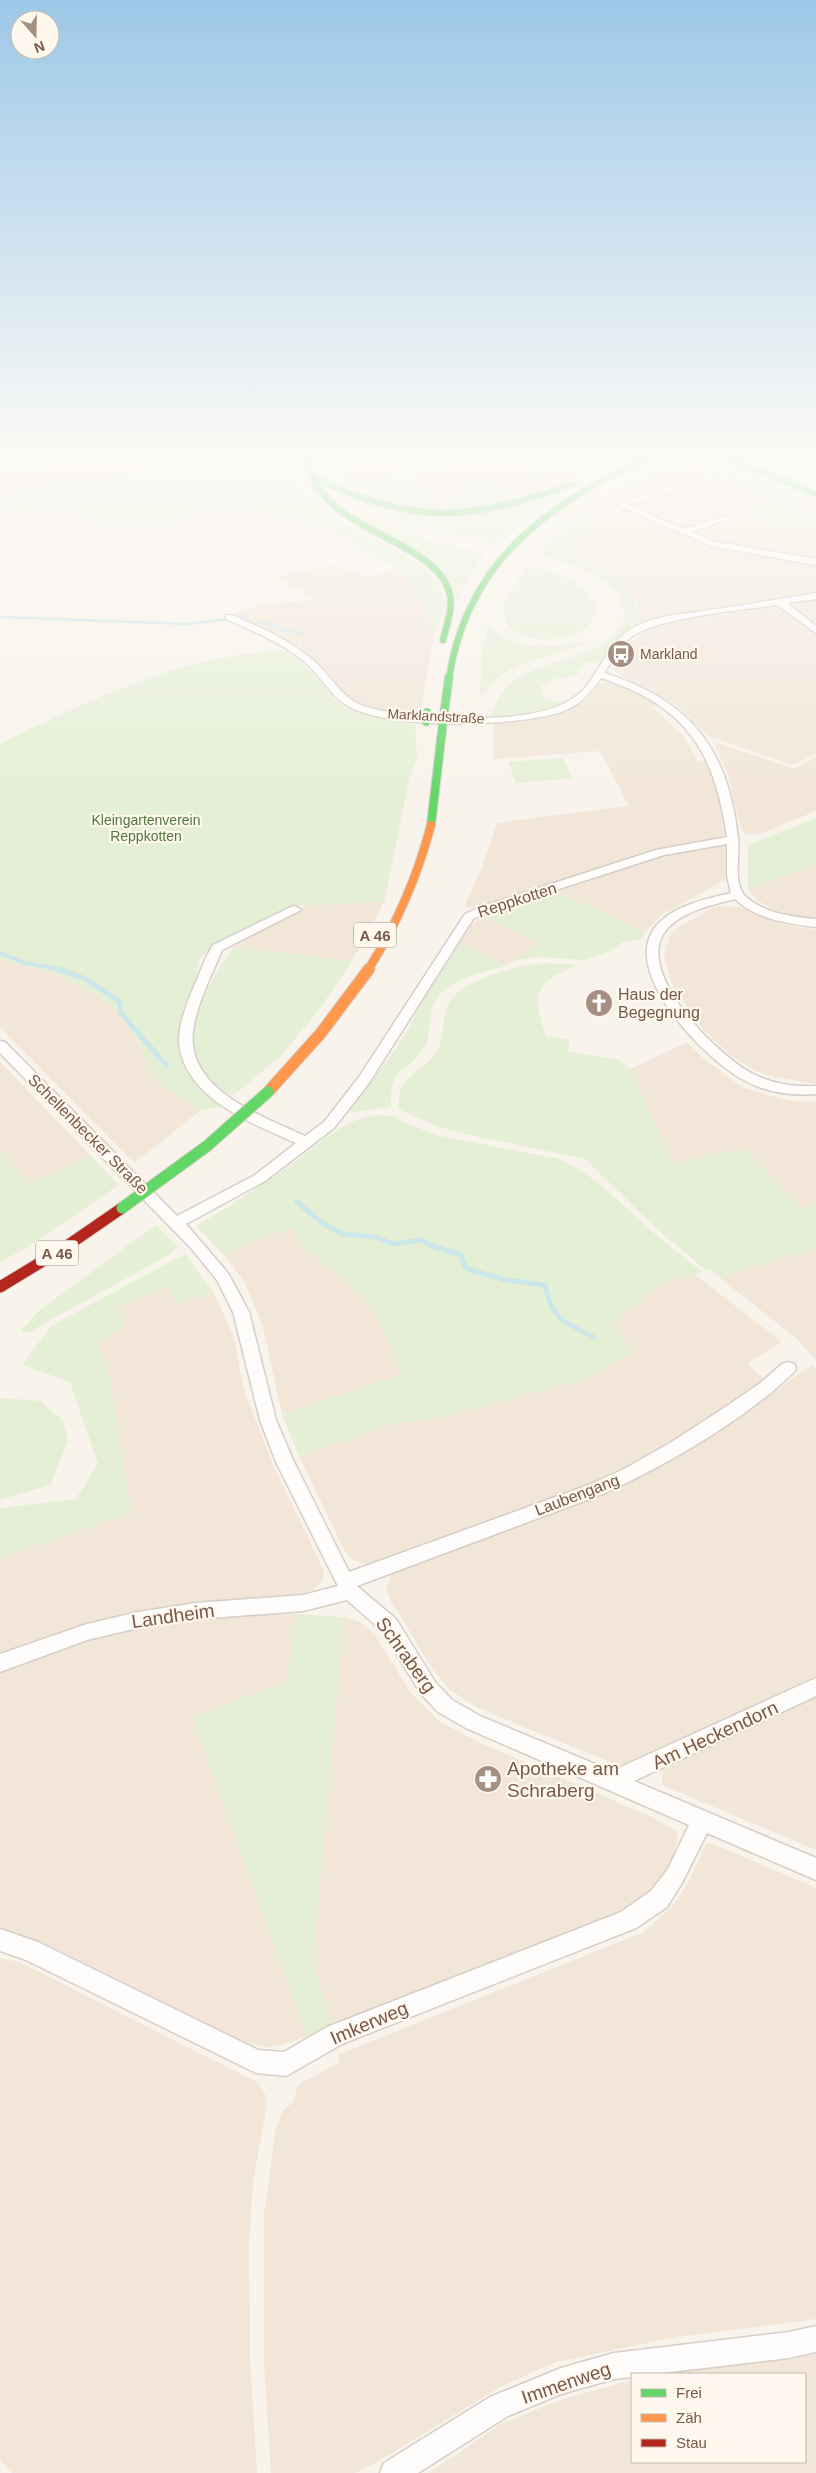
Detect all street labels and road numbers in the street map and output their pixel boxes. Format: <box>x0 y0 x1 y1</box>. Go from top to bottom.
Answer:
street label: Marklandstraße <box>387 705 485 727</box>
street label: Reppkotten <box>475 879 559 921</box>
road number: A 46 <box>354 922 396 948</box>
street label: Schellenbecker Straße <box>25 1071 151 1197</box>
road number: A 46 <box>36 1240 78 1266</box>
street label: Laubengang <box>532 1471 622 1519</box>
street label: Landheim <box>130 1600 216 1632</box>
street label: Schraberg <box>372 1613 440 1697</box>
street label: Am Heckendorn <box>649 1697 781 1773</box>
street label: Imkerweg <box>327 1997 411 2049</box>
street label: Immenweg <box>519 2358 613 2408</box>

